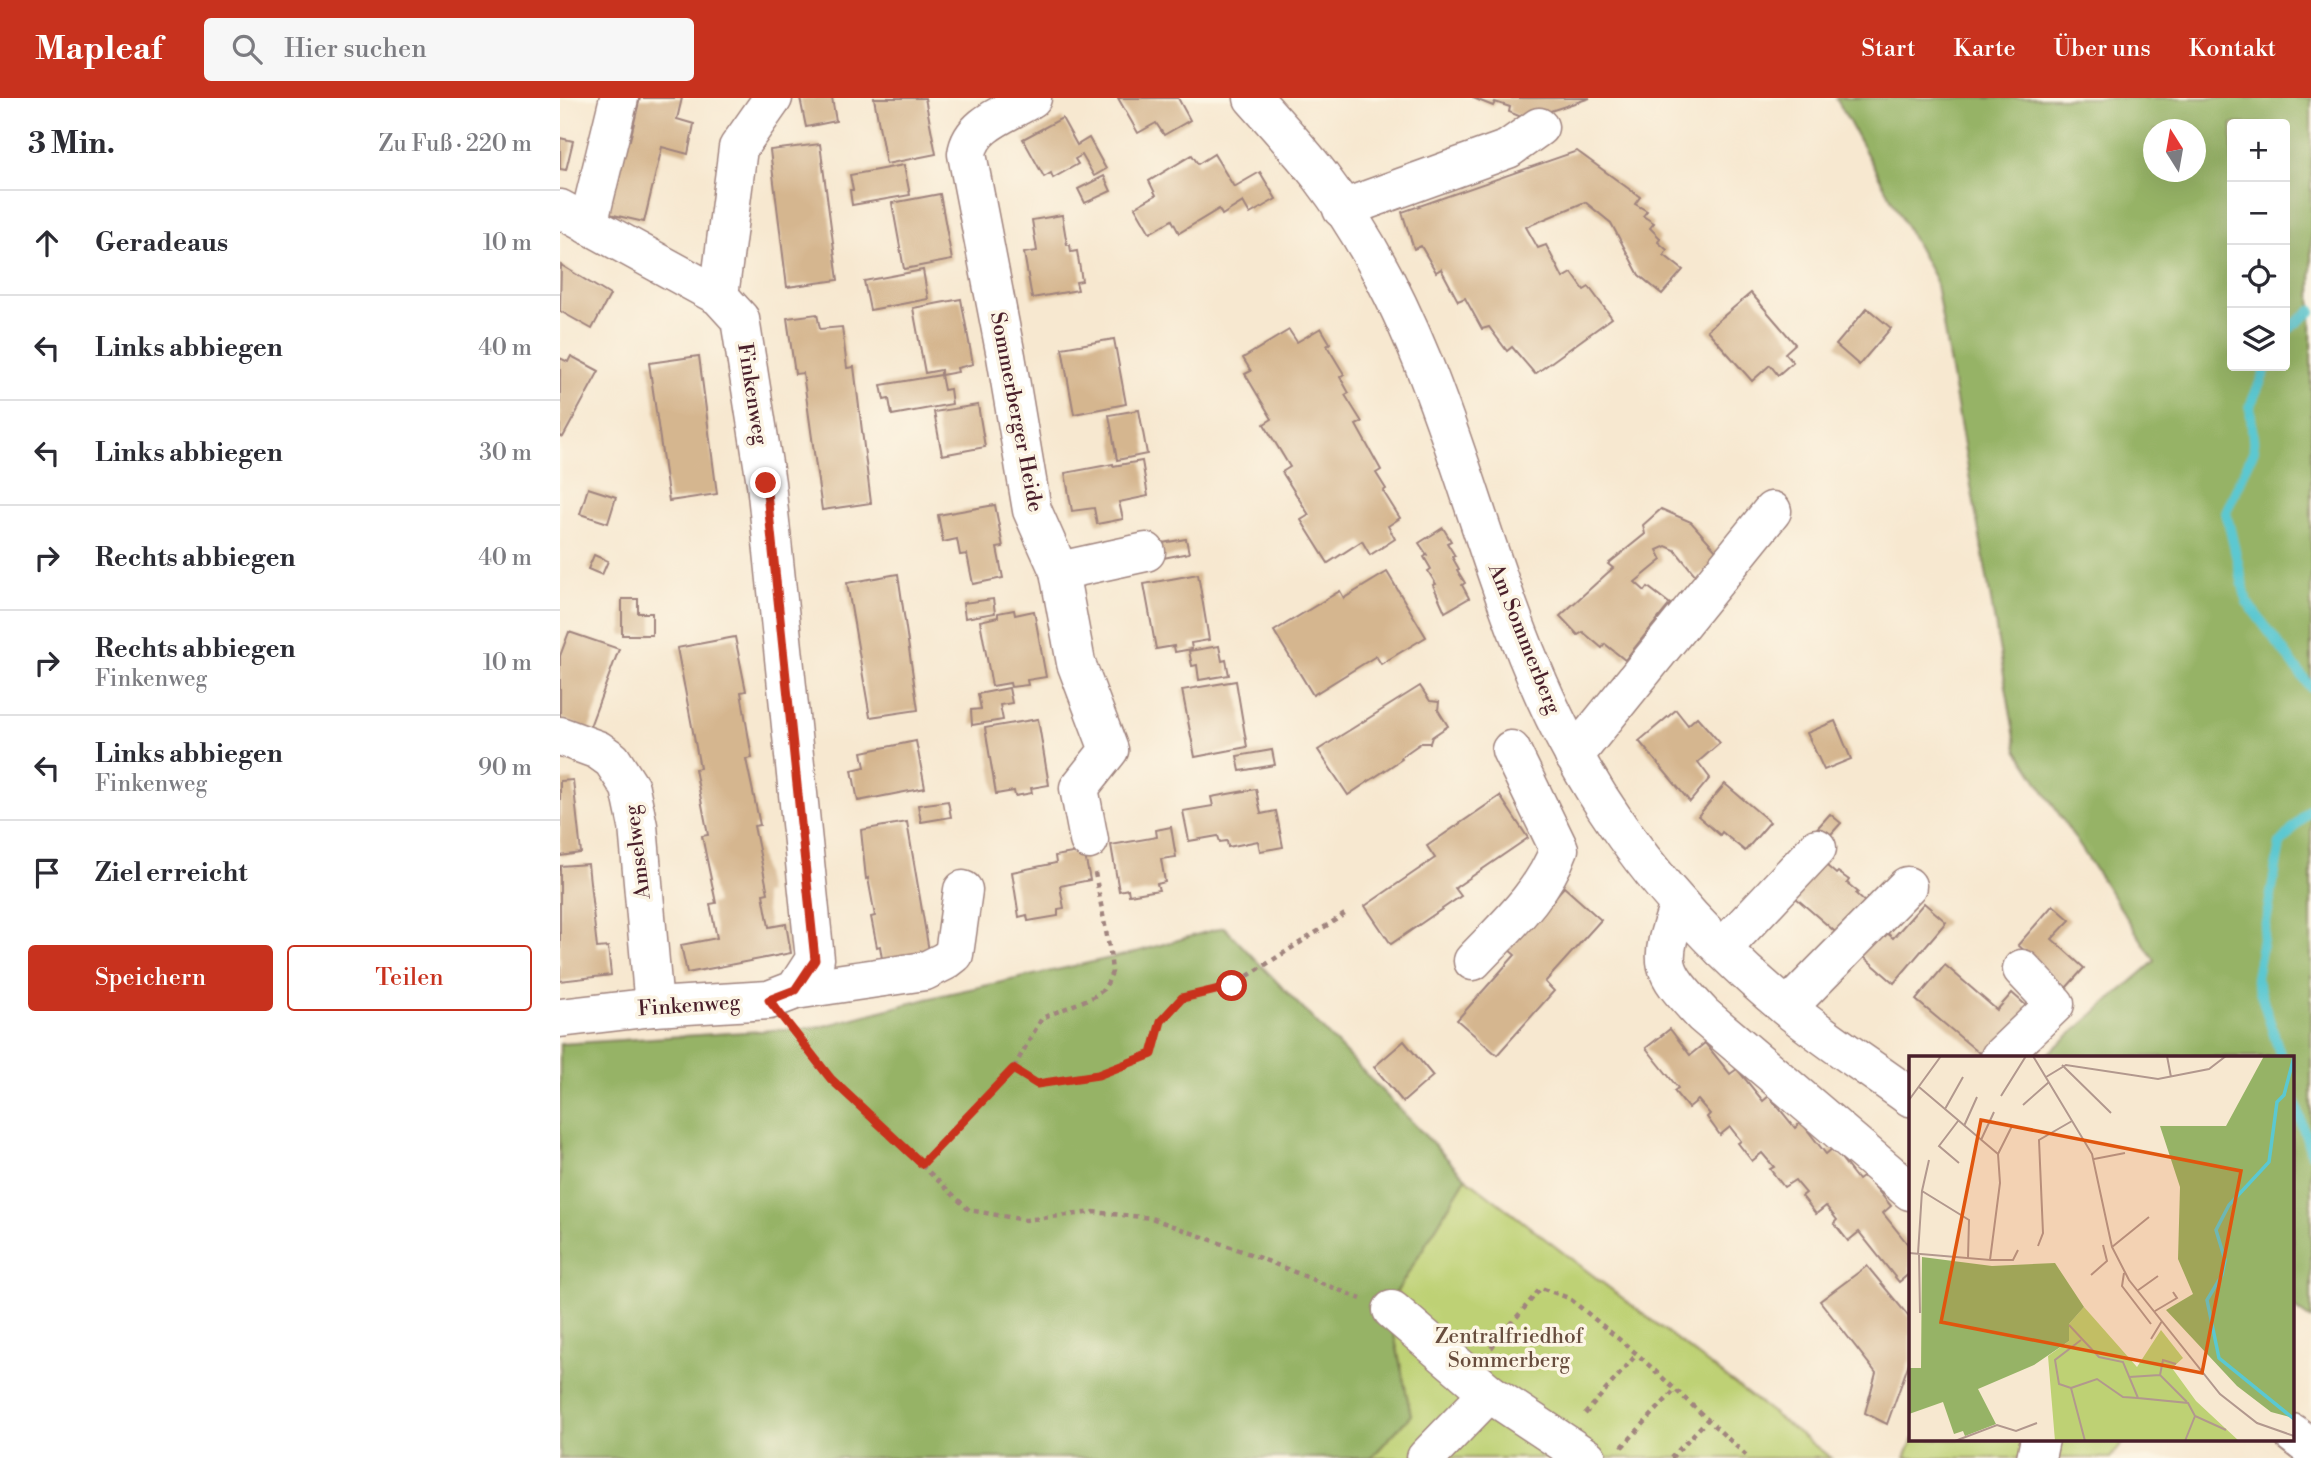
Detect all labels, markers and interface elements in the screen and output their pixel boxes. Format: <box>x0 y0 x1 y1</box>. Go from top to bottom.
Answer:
search box <box>204 18 694 81</box>
text: Mapleaf <box>35 29 162 70</box>
icon: search <box>228 30 266 68</box>
text: Hier suchen <box>284 33 427 65</box>
text: Start <box>1861 34 1915 64</box>
text: Karte <box>1953 34 2016 64</box>
text: Über uns <box>2054 34 2151 64</box>
text: Kontakt <box>2189 34 2276 64</box>
north arrow <box>2143 119 2206 182</box>
map controls <box>2227 119 2290 371</box>
button: + <box>2227 119 2290 182</box>
text: 3 Min. <box>28 125 115 163</box>
text: Zu Fuß · 220 m <box>379 130 532 158</box>
button: − <box>2227 182 2290 245</box>
icon: ahead <box>28 224 66 262</box>
text: Geradeaus <box>95 227 228 259</box>
text: 10 m <box>483 229 532 257</box>
button: locate <box>2227 245 2290 308</box>
button: layers <box>2227 308 2290 371</box>
street label: Sommerberger Heide <box>984 310 1048 514</box>
icon: left <box>28 329 66 367</box>
text: Links abbiegen <box>95 332 283 364</box>
text: 40 m <box>478 334 532 362</box>
street label: Finkenweg <box>731 341 773 447</box>
icon: left <box>28 434 66 472</box>
text: Links abbiegen <box>95 437 283 469</box>
text: 30 m <box>479 439 532 467</box>
route end <box>750 467 781 498</box>
icon: right <box>28 539 66 577</box>
text: Rechts abbiegen <box>95 542 295 574</box>
text: 40 m <box>478 544 532 572</box>
street label: Am Sommerberg <box>1482 559 1566 718</box>
text: Rechts abbiegen <box>95 633 295 665</box>
icon: right <box>28 644 66 682</box>
text: 10 m <box>483 649 532 677</box>
text: Finkenweg <box>95 665 208 693</box>
text: Links abbiegen <box>95 738 283 770</box>
icon: left <box>28 749 66 787</box>
text: 90 m <box>478 754 532 782</box>
text: Finkenweg <box>95 770 208 798</box>
street label: Amselweg <box>619 803 657 902</box>
icon: arrive <box>28 854 66 892</box>
text: Ziel erreicht <box>95 857 247 889</box>
button: Speichern <box>28 945 273 1011</box>
button: Teilen <box>287 945 532 1011</box>
route start <box>1216 970 1247 1001</box>
street label: Finkenweg <box>637 989 741 1023</box>
inset map <box>1909 1056 2294 1440</box>
park label: Zentralfriedhof Sommerberg <box>1435 1324 1584 1374</box>

